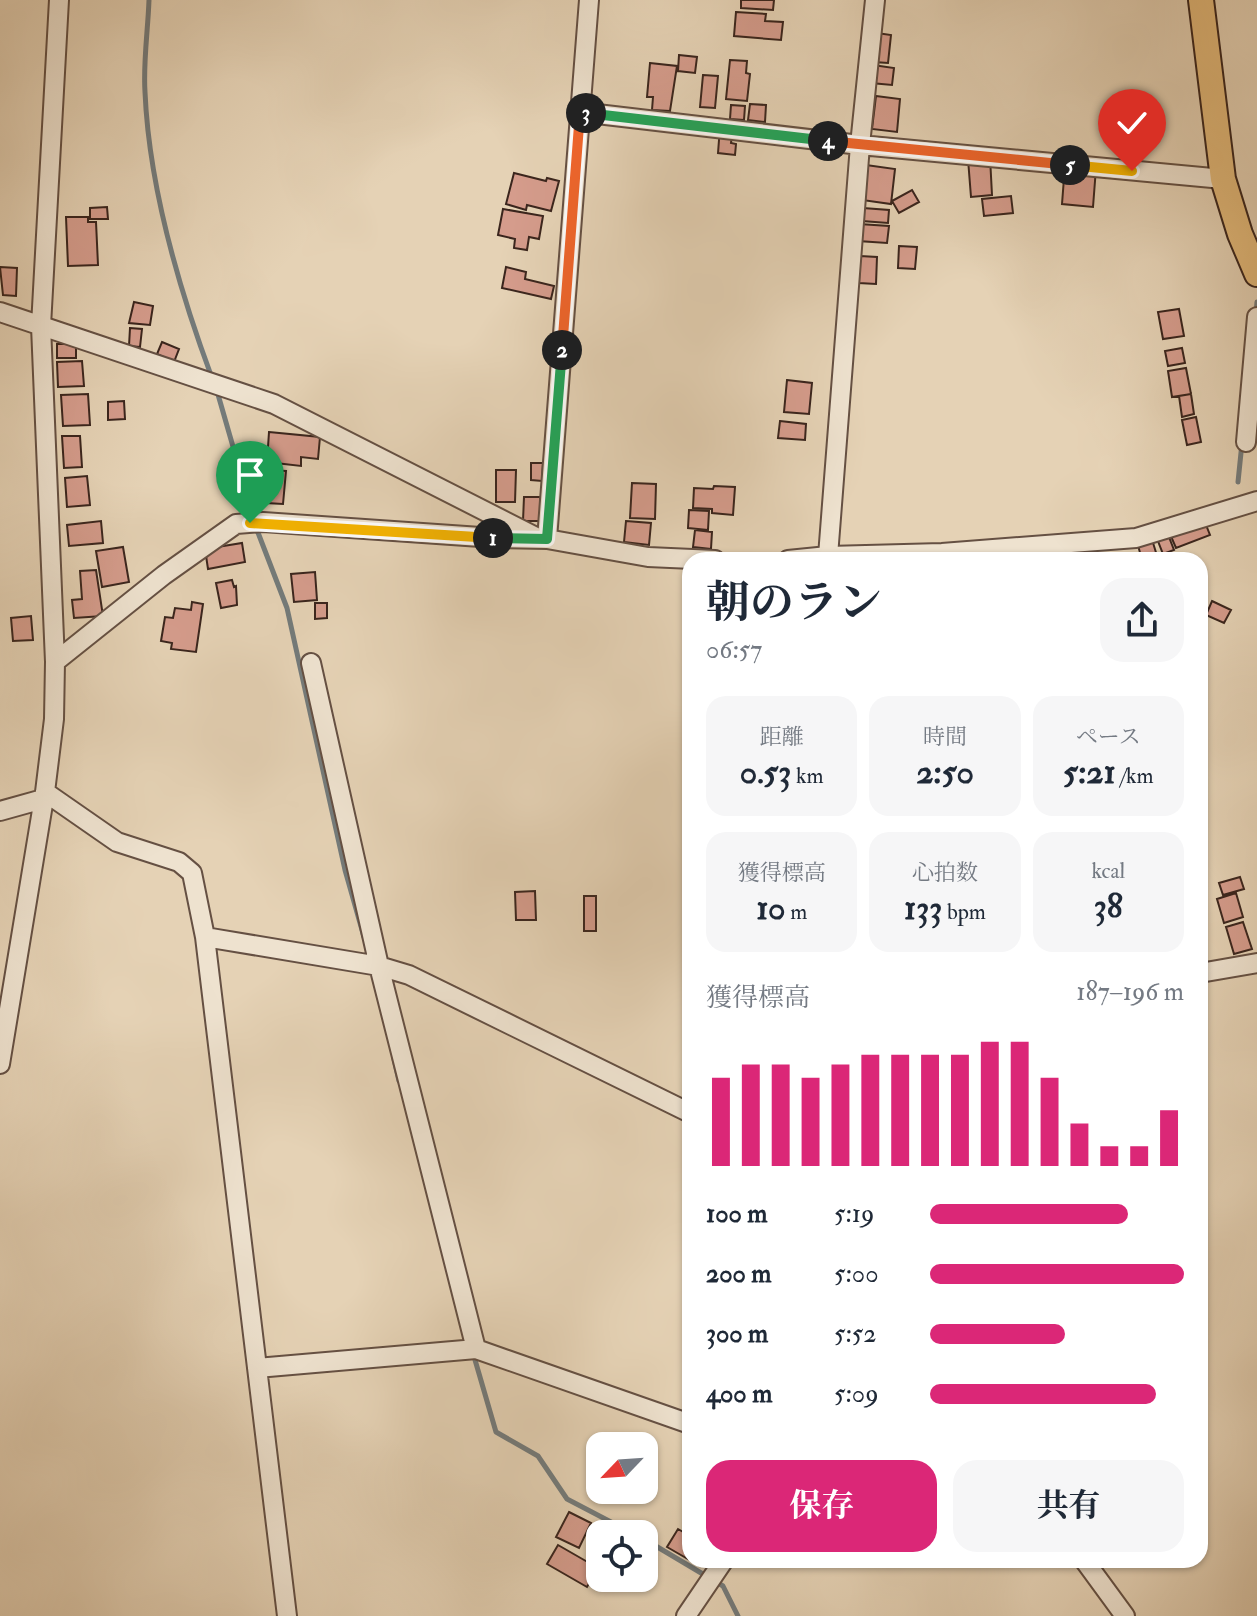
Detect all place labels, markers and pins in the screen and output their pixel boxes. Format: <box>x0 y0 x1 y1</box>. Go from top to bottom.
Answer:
pin <box>1098 89 1166 171</box>
pin: 3 <box>566 93 606 133</box>
pin: 4 <box>808 121 848 161</box>
pin: 5 <box>1050 145 1090 185</box>
pin: 2 <box>542 330 582 370</box>
pin <box>216 441 284 523</box>
pin: 1 <box>473 518 513 558</box>

